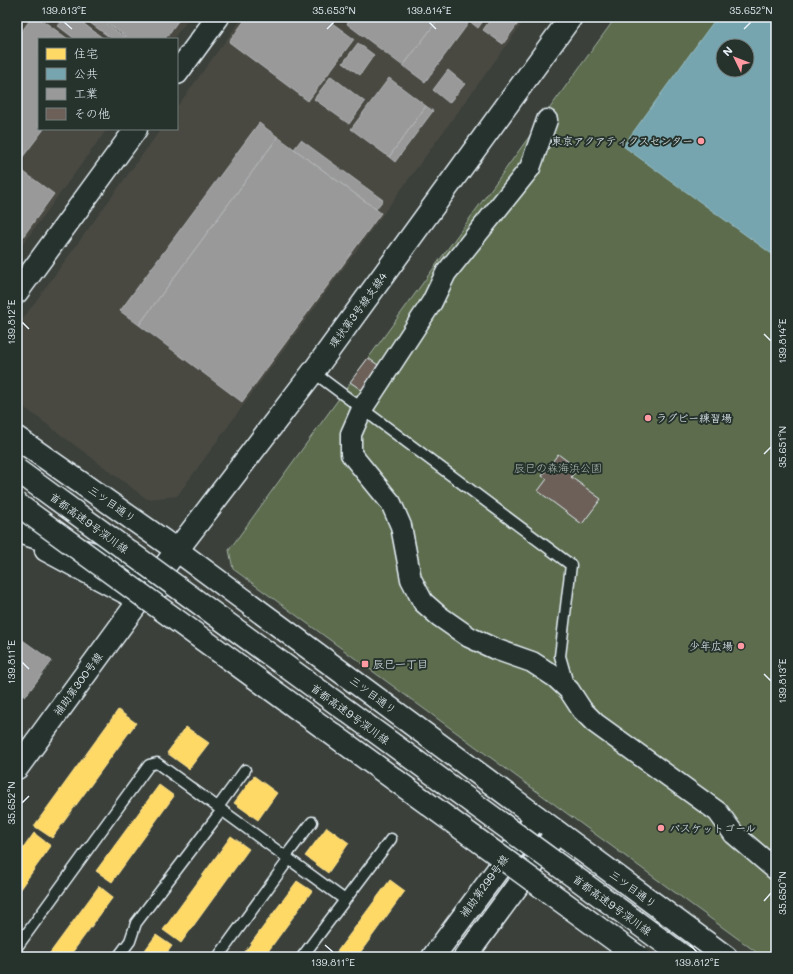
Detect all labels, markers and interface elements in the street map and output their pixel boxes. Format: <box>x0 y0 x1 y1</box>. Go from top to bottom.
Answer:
text: 139.813°E <box>41 3 87 17</box>
text: 35.653°N <box>312 3 356 17</box>
text: 139.814°E <box>406 3 452 17</box>
text: 35.652°N <box>729 3 773 17</box>
legend <box>38 38 178 130</box>
north arrow <box>715 38 755 78</box>
text: N <box>719 43 736 59</box>
text: 住宅 <box>74 45 98 61</box>
text: 公共 <box>74 65 98 81</box>
text: 工業 <box>74 85 98 101</box>
text: その他 <box>74 105 110 121</box>
place label: 東京アクアティクスセンター <box>551 133 693 148</box>
marker: 東京アクアティクスセンター <box>696 136 706 146</box>
street label: 環状第3号線支線4 <box>325 268 390 350</box>
text: 139.812°E <box>4 299 18 344</box>
text: 139.814°E <box>775 318 789 364</box>
place label: ラグビー練習場 <box>656 410 732 425</box>
marker: ラグビー練習場 <box>643 413 653 423</box>
text: 35.651°N <box>775 426 789 468</box>
park label: 辰巳の森海浜公園 <box>514 460 602 475</box>
street label: 三ツ目通り <box>85 482 139 526</box>
street label: 首都高速9号深川線 <box>47 489 132 556</box>
place label: 少年広場 <box>689 638 733 653</box>
text: 139.811°E <box>4 640 18 684</box>
marker: 少年広場 <box>736 641 746 651</box>
street label: 補助第300号線 <box>49 649 106 718</box>
place label: 辰巳一丁目 <box>373 656 428 671</box>
text: 139.813°E <box>775 658 789 704</box>
marker: 辰巳一丁目 <box>360 659 370 669</box>
street label: 三ツ目通り <box>347 672 400 717</box>
street label: 首都高速9号深川線 <box>308 680 393 747</box>
text: 35.652°N <box>4 781 18 825</box>
place label: バスケットゴール <box>669 820 756 835</box>
marker: バスケットゴール <box>656 823 666 833</box>
street label: 補助第299号線 <box>456 851 511 920</box>
street label: 三ツ目通り <box>607 866 660 911</box>
street label: 首都高速9号深川線 <box>570 871 655 938</box>
text: 35.650°N <box>775 871 789 915</box>
text: 139.811°E <box>311 955 355 969</box>
text: 139.812°E <box>675 955 720 969</box>

